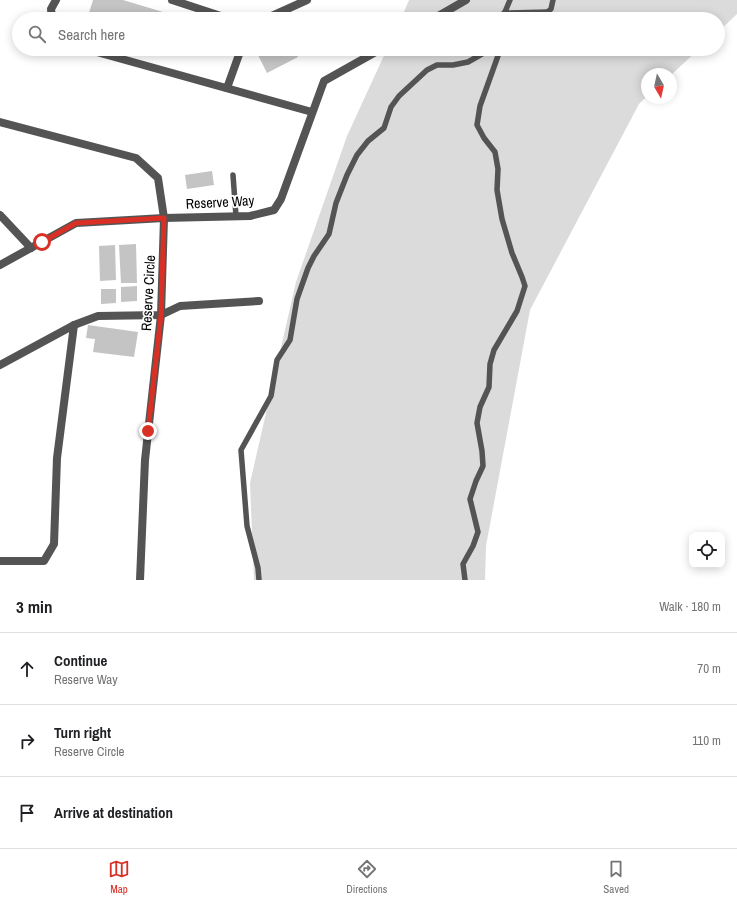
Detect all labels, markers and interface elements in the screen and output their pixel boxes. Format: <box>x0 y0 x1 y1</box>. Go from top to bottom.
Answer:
search box <box>12 12 725 56</box>
icon: search <box>26 23 48 45</box>
text: Search here <box>58 24 125 45</box>
north arrow <box>641 68 677 104</box>
street label: Reserve Way <box>185 191 255 213</box>
route start <box>33 233 51 251</box>
street label: Reserve Circle <box>137 255 159 331</box>
route end <box>139 422 157 440</box>
map controls <box>689 532 725 568</box>
button: locate <box>689 532 725 568</box>
text: 3 min <box>16 595 52 618</box>
text: Walk · 180 m <box>659 598 721 615</box>
text: Continue <box>54 650 107 671</box>
icon: ahead <box>16 658 38 680</box>
text: 70 m <box>697 660 721 677</box>
text: Reserve Way <box>54 671 118 688</box>
text: Turn right <box>54 722 111 743</box>
icon: right <box>16 730 38 752</box>
text: 110 m <box>692 732 721 749</box>
text: Reserve Circle <box>54 743 125 760</box>
icon: arrive <box>16 802 38 824</box>
text: Arrive at destination <box>54 802 173 823</box>
tab: Map <box>108 858 130 896</box>
tab: Directions <box>346 858 387 896</box>
tab: Saved <box>603 858 629 896</box>

